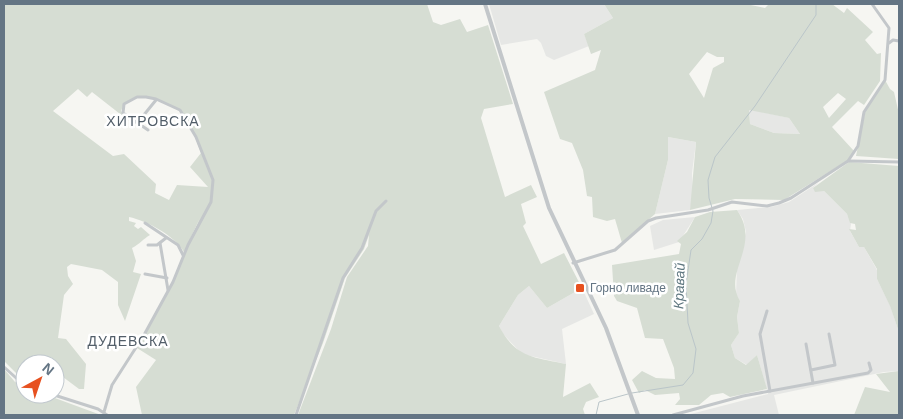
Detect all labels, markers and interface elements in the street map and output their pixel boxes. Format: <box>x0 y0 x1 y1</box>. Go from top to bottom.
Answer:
district label: ХИТРОВСКА <box>106 113 200 129</box>
water label: Кравай <box>670 262 688 309</box>
place label: Горно ливаде <box>590 281 666 295</box>
marker: Горно ливаде <box>574 282 586 294</box>
district label: ДУДЕВСКА <box>87 333 169 349</box>
north arrow <box>15 354 65 404</box>
text: N <box>39 360 57 378</box>

